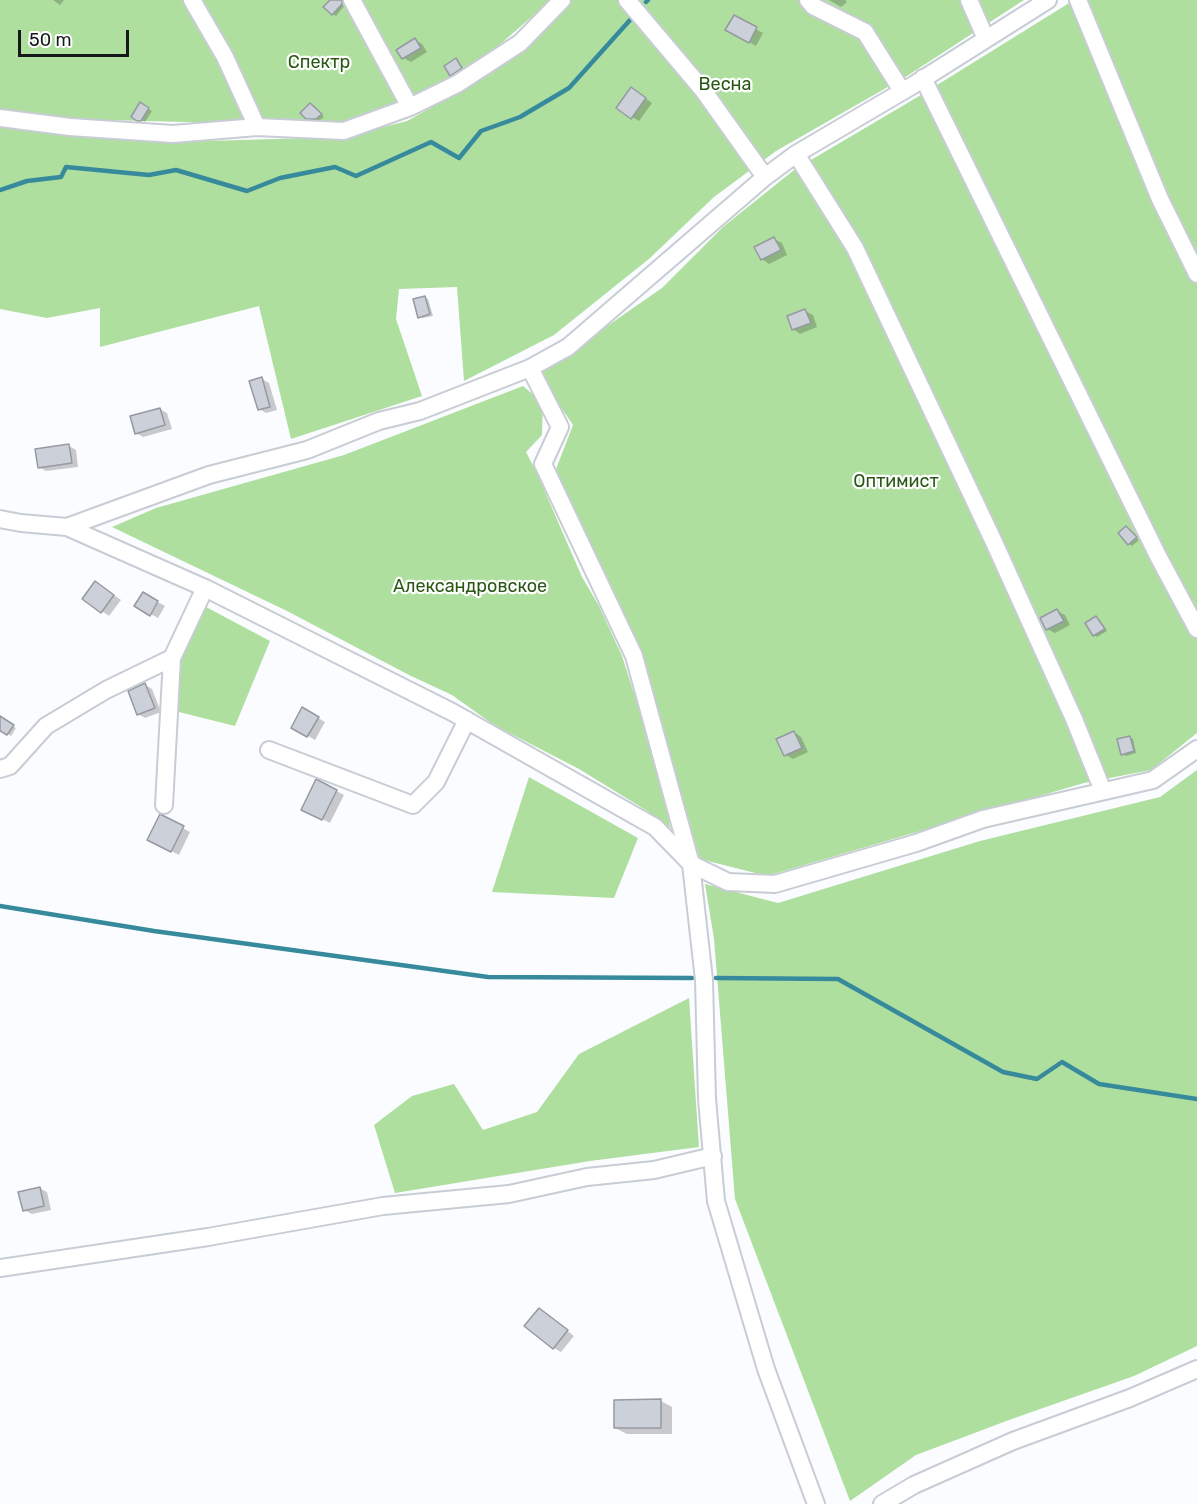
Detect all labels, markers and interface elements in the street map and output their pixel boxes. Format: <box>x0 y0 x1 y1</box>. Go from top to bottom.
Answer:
scale bar <box>21 18 132 56</box>
text: 50 m <box>29 29 72 51</box>
park label: Спектр <box>288 52 350 74</box>
park label: Весна <box>699 74 751 96</box>
park label: Оптимист <box>853 471 939 493</box>
park label: Александровское <box>393 576 547 598</box>

